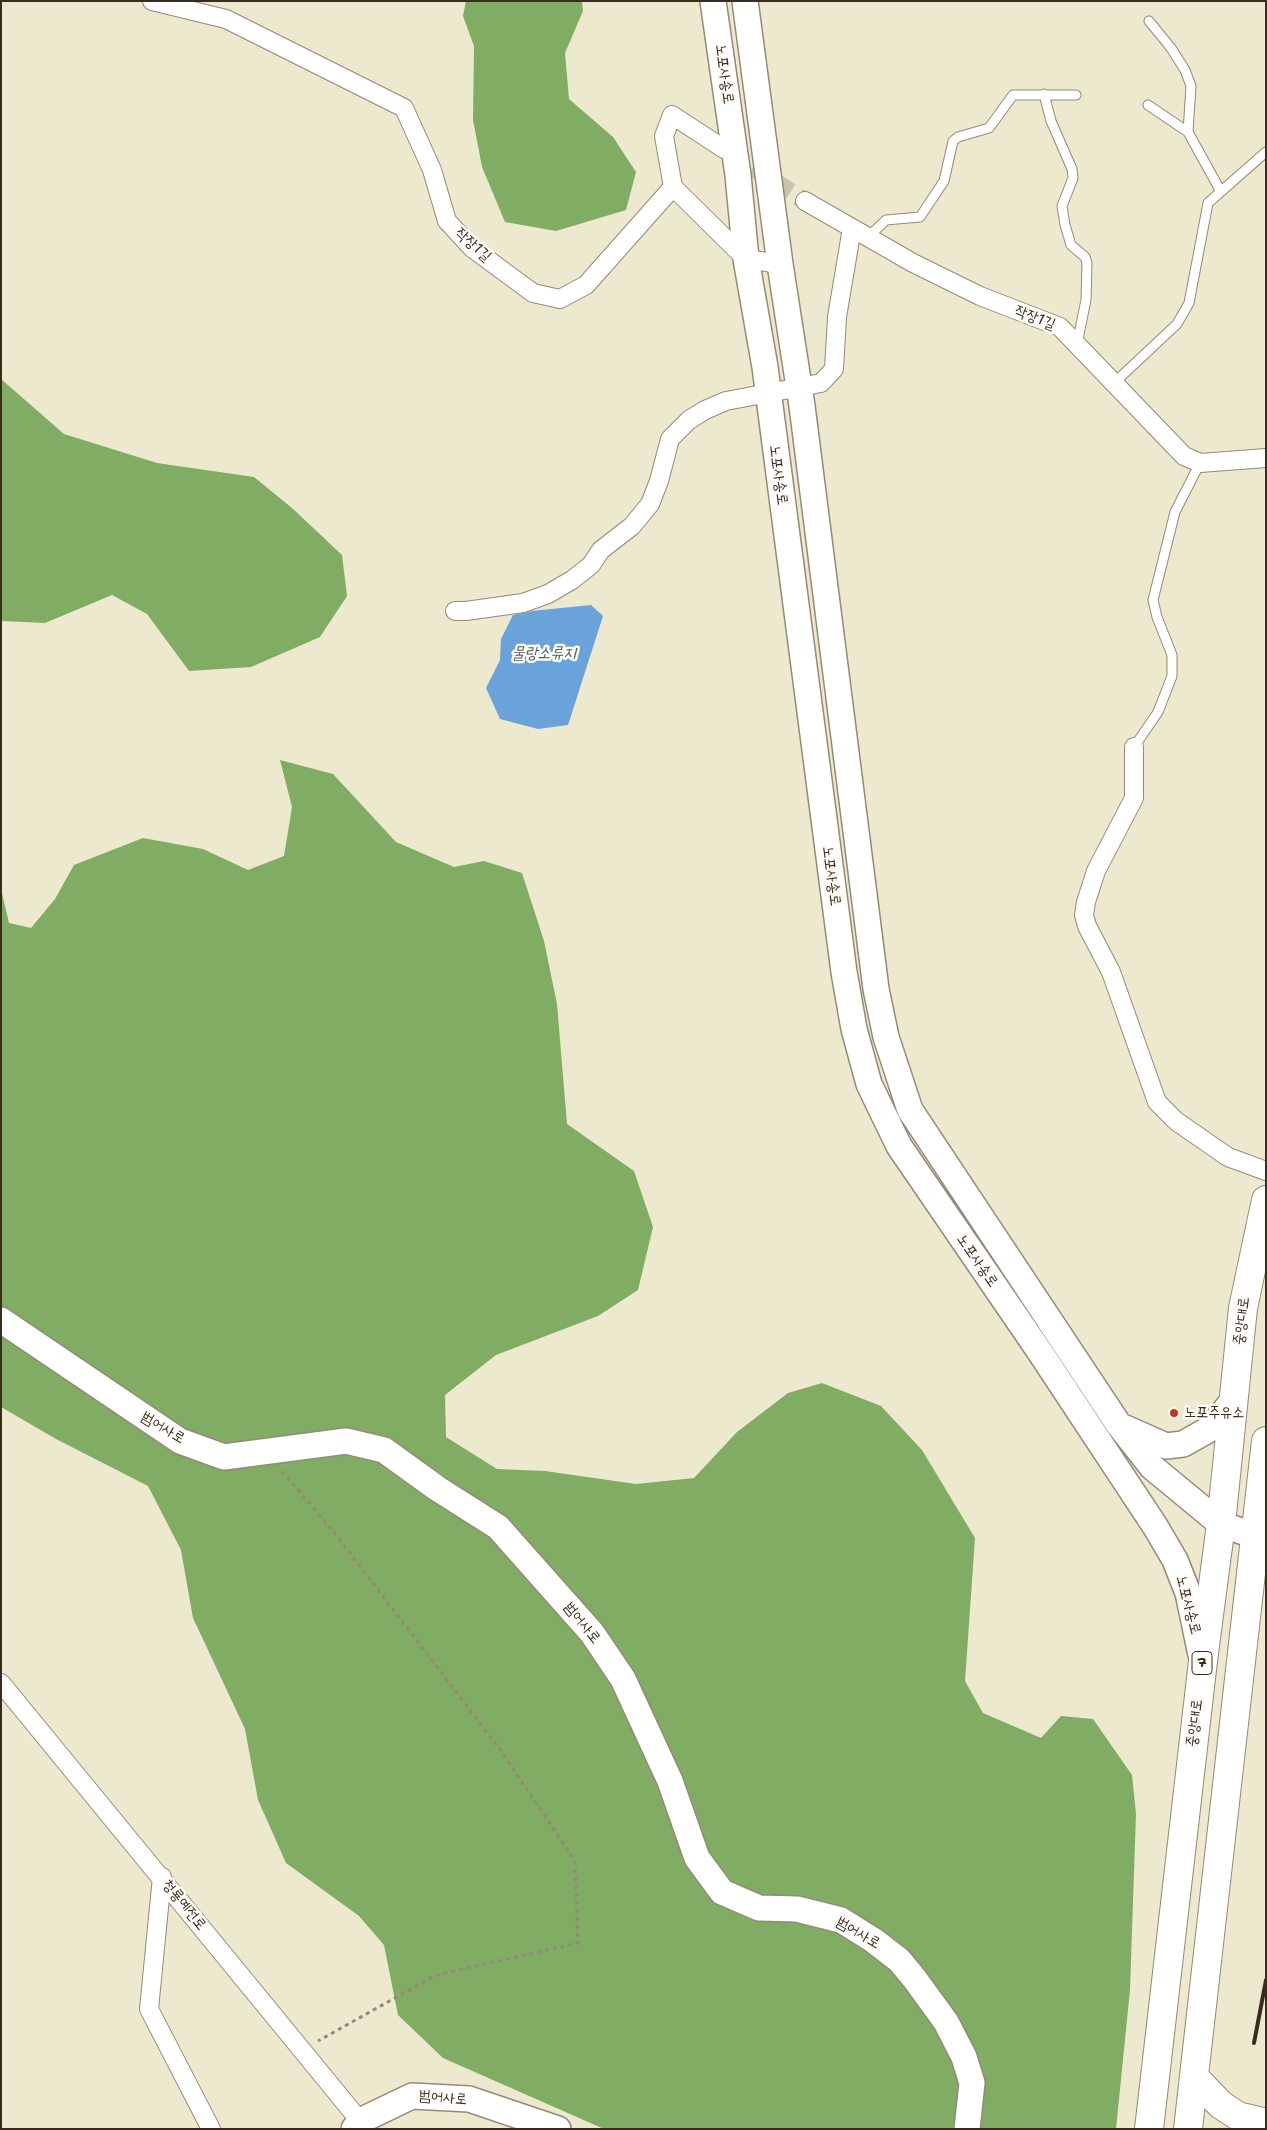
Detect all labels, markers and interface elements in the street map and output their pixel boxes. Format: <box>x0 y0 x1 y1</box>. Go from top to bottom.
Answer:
street label: 노포사송로 <box>711 43 737 105</box>
street label: 작장1길 <box>451 224 495 266</box>
street label: 작장1길 <box>1012 302 1058 334</box>
street label: 노포사송로 <box>765 444 791 506</box>
water label: 물랑소류지 <box>512 644 576 664</box>
street label: 노포사송로 <box>818 845 844 907</box>
street label: 노포사송로 <box>952 1231 1002 1291</box>
street label: 중앙대로 <box>1230 1296 1254 1346</box>
place label: 노포주유소 <box>1184 1404 1244 1422</box>
marker: 노포주유소 <box>1168 1407 1180 1419</box>
street label: 범어사로 <box>138 1408 188 1448</box>
street label: 노포사송로 <box>1171 1574 1205 1636</box>
street label: 범어사로 <box>560 1599 604 1647</box>
road number: 7 <box>1192 1652 1212 1675</box>
street label: 중앙대로 <box>1183 1698 1207 1748</box>
street label: 청룡예전로 <box>158 1876 210 1934</box>
street label: 범어사로 <box>833 1913 883 1953</box>
street label: 범어사로 <box>418 2087 468 2109</box>

